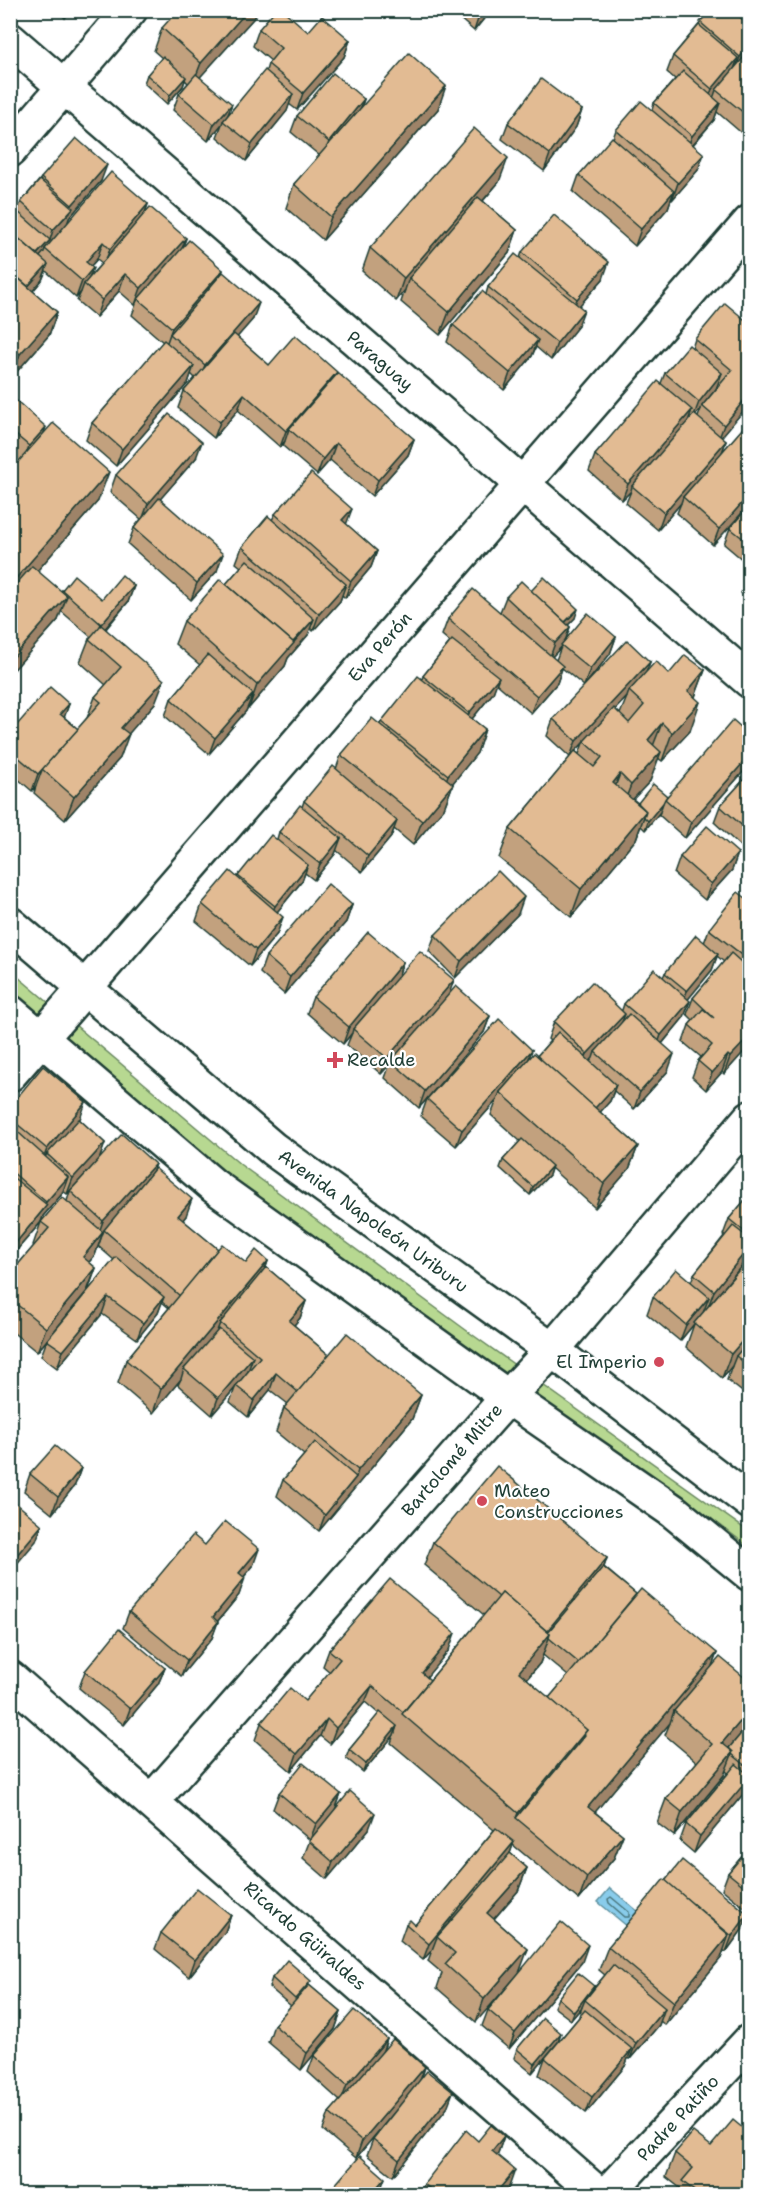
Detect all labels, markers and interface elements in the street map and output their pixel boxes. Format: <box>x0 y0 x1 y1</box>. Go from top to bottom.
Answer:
street label: Paraguay <box>342 325 418 397</box>
street label: Eva Perón <box>343 607 417 687</box>
place label: Recalde <box>347 1048 415 1072</box>
marker: Recalde <box>328 1053 342 1067</box>
street label: Avenida Napoleón Uriburu <box>273 1144 473 1298</box>
place label: El Imperio <box>556 1350 647 1374</box>
marker: El Imperio <box>652 1355 666 1369</box>
street label: Bartolomé Mitre <box>396 1398 508 1522</box>
place label: Mateo Construcciones <box>494 1479 624 1524</box>
marker: Mateo Construcciones <box>475 1494 489 1508</box>
street label: Ricardo Güiraldes <box>239 1876 371 1996</box>
street label: Padre Patiño <box>632 2070 724 2166</box>

